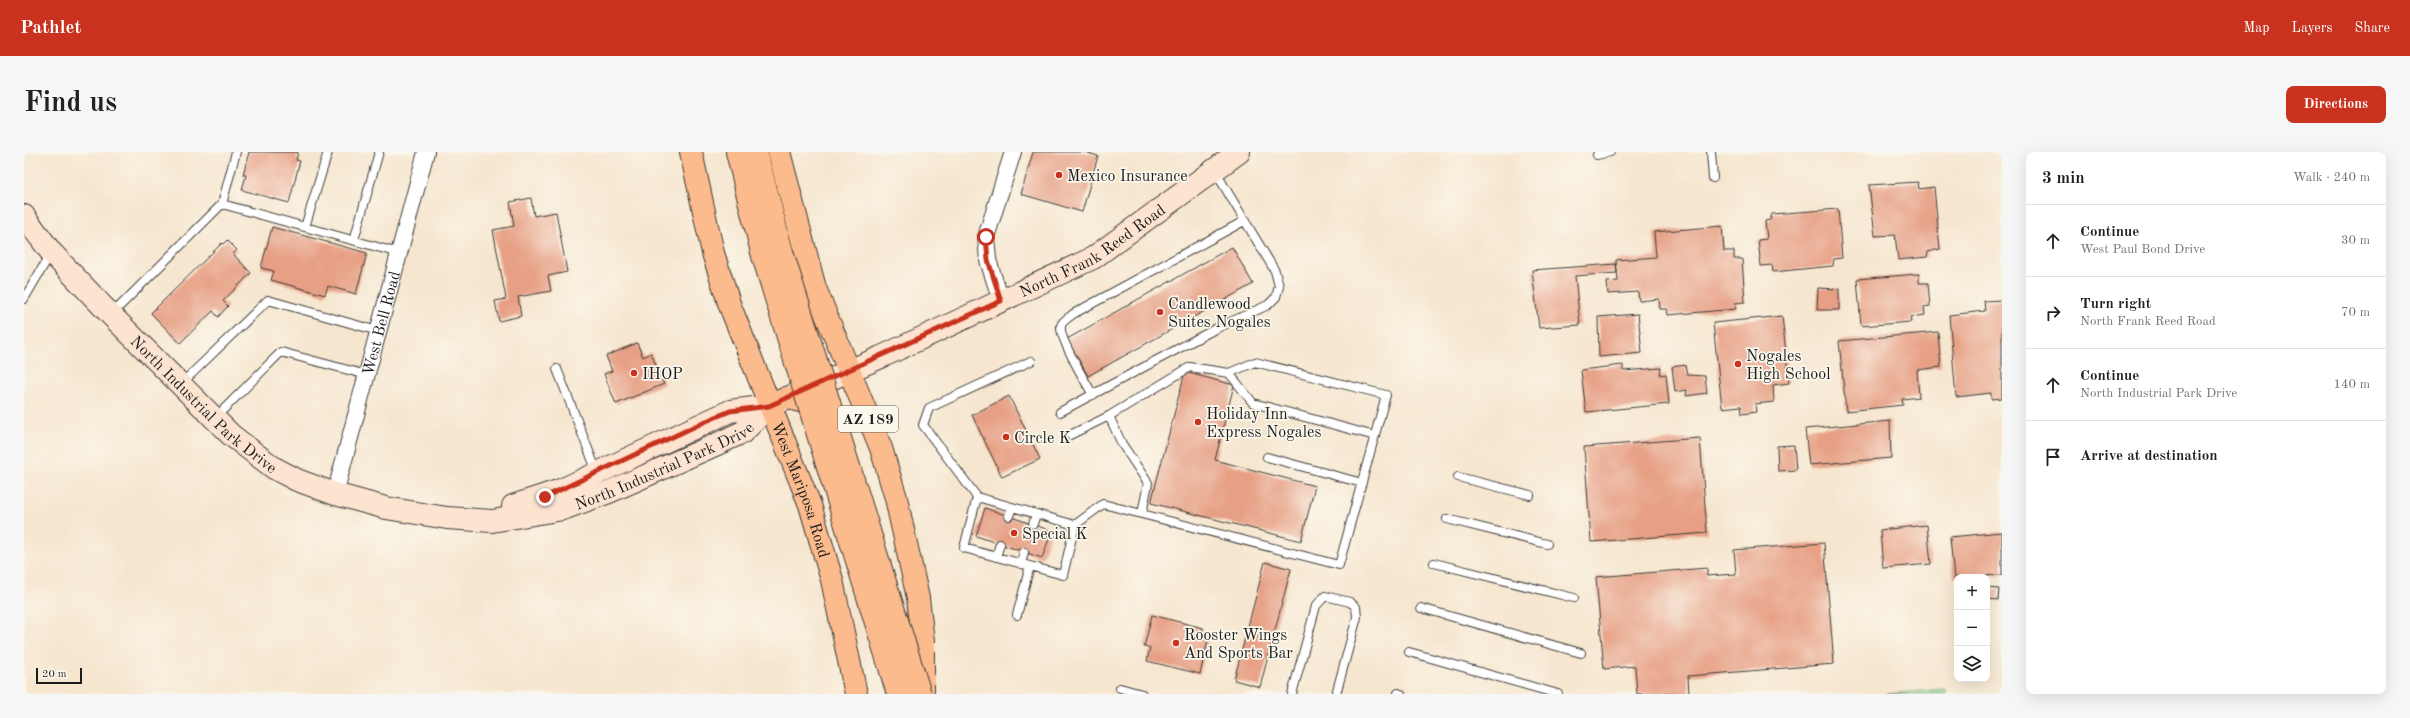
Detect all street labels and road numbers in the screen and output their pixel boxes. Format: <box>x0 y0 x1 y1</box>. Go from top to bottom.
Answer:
street label: North Frank Reed Road <box>1017 202 1169 301</box>
street label: West Bell Road <box>361 270 404 377</box>
street label: North Industrial Park Drive <box>127 334 279 477</box>
road number: AZ 189 <box>838 406 898 432</box>
street label: North Industrial Park Drive <box>573 420 758 514</box>
street label: West Mariposa Road <box>767 420 831 560</box>

